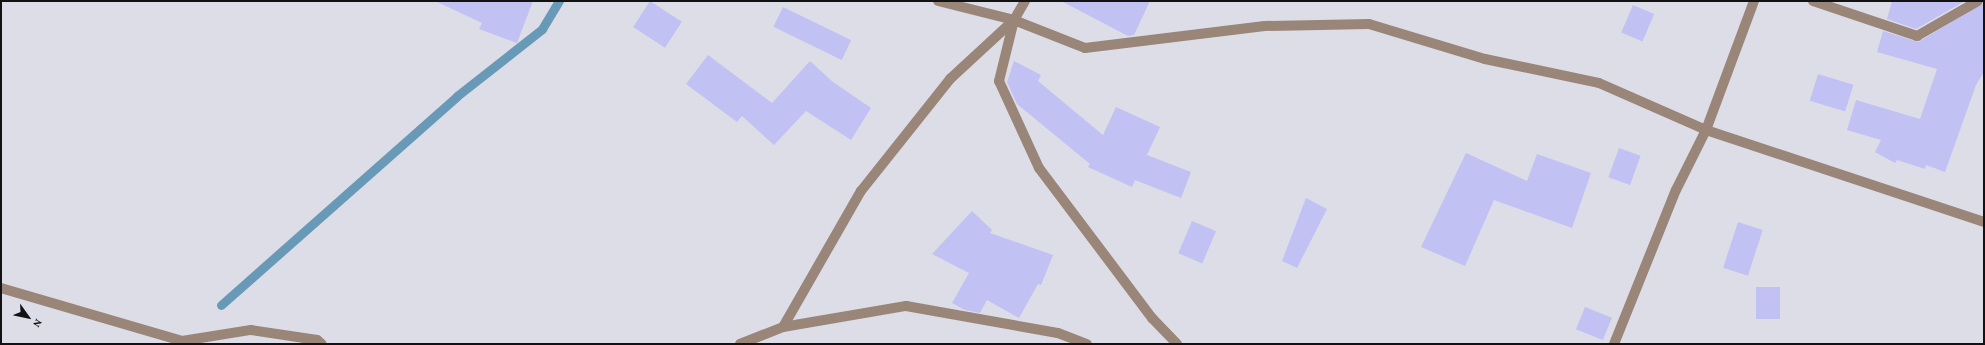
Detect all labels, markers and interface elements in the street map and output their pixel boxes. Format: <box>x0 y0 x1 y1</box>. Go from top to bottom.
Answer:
north arrow <box>8 297 48 337</box>
text: N <box>31 317 45 330</box>

